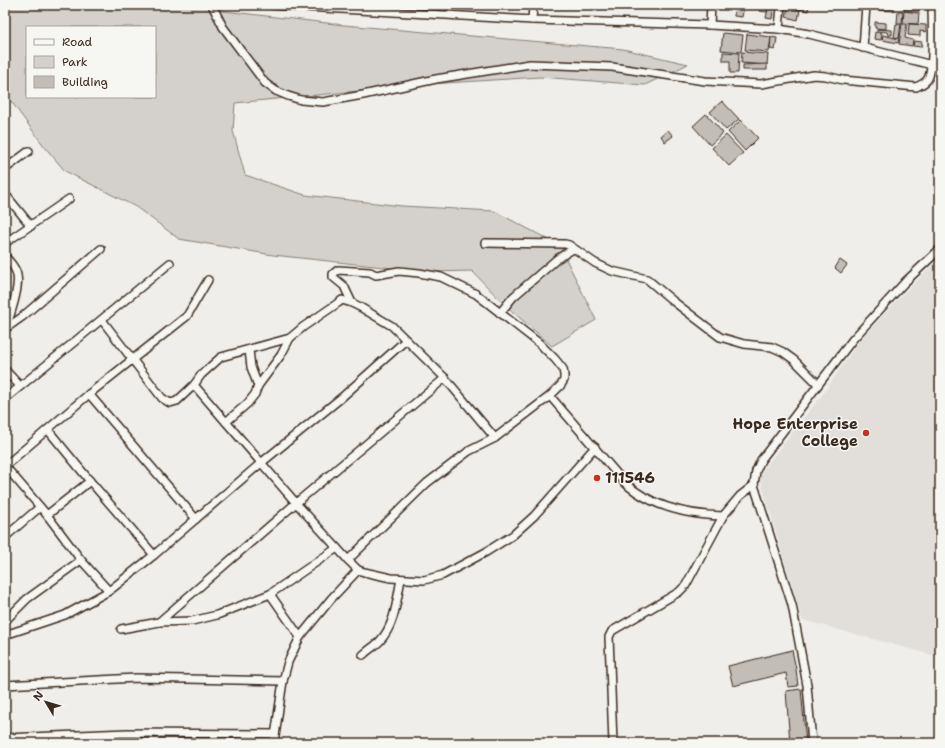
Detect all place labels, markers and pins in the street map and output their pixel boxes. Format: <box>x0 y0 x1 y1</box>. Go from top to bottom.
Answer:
place label: Hope Enterprise College <box>733 414 858 451</box>
marker: Hope Enterprise College <box>861 428 871 438</box>
place label: 111546 <box>605 468 655 488</box>
marker: 111546 <box>592 473 602 483</box>

